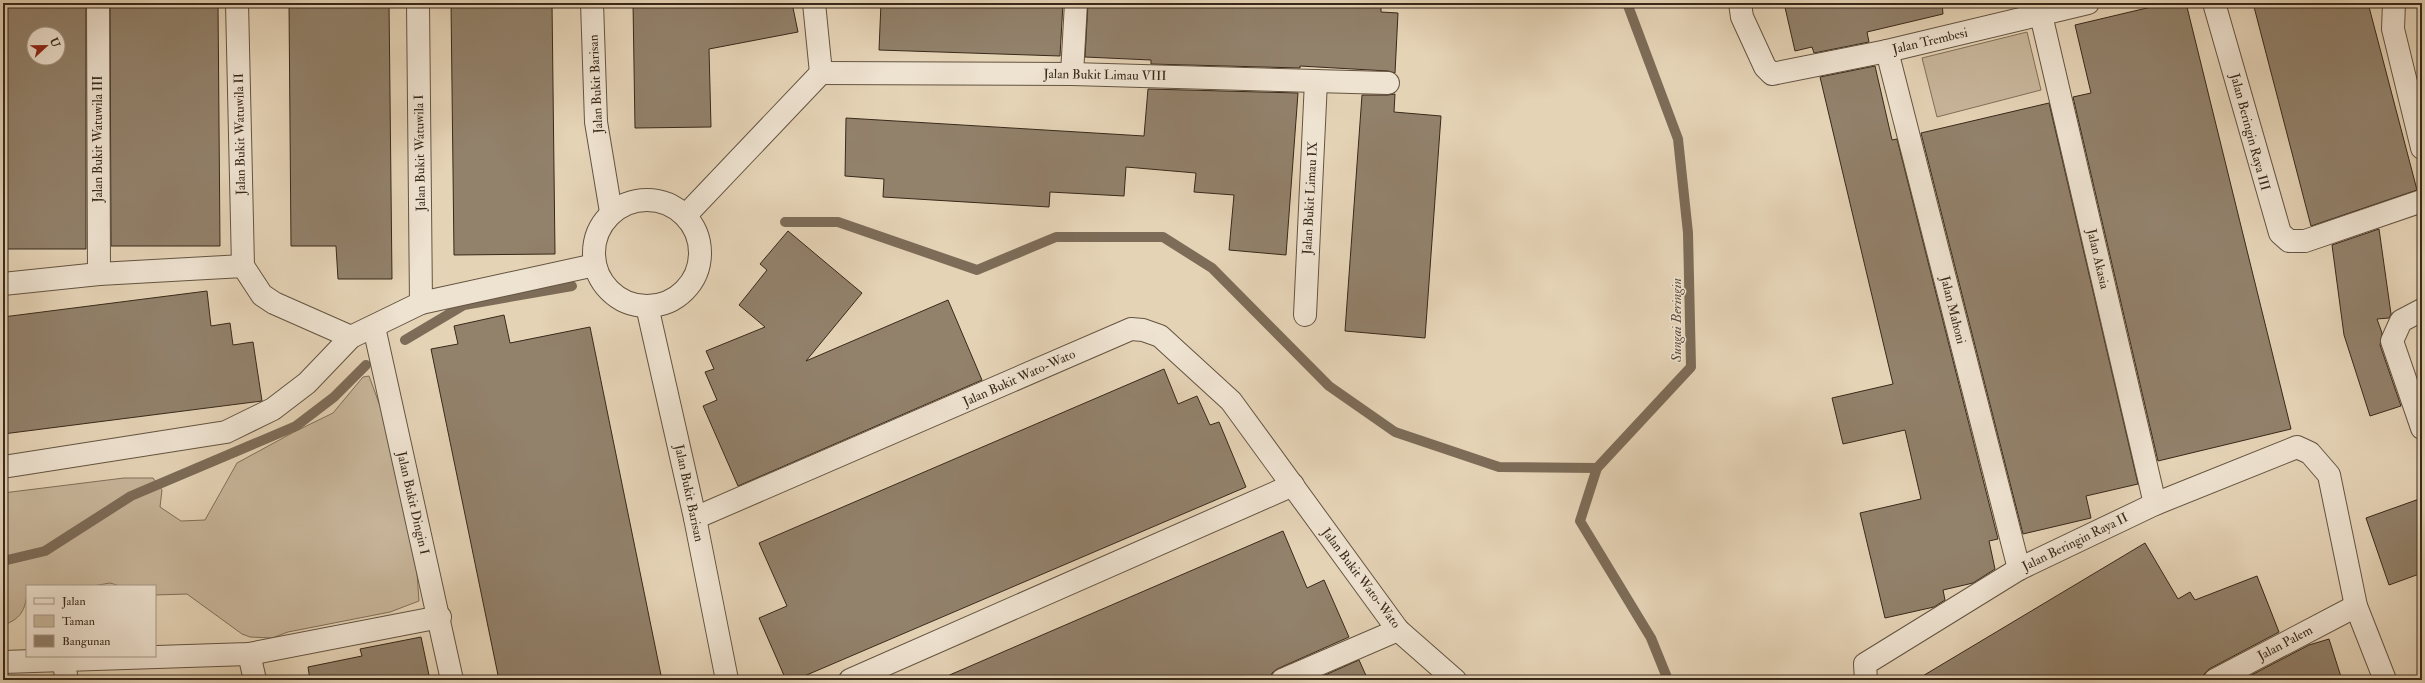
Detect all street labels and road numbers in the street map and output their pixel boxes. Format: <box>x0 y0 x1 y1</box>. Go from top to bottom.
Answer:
street label: Jalan Trembesi <box>1890 24 1970 58</box>
street label: Jalan Bukit Barisan <box>585 34 607 135</box>
street label: Jalan Bukit Limau VIII <box>1042 66 1167 84</box>
street label: Jalan Beringin Raya III <box>2225 71 2273 193</box>
street label: Jalan Bukit Watuwila II <box>231 73 249 196</box>
street label: Jalan Bukit Watuwila III <box>90 75 106 204</box>
street label: Jalan Bukit Watuwila I <box>411 95 429 212</box>
street label: Jalan Bukit Limau IX <box>1299 141 1321 256</box>
street label: Jalan Akasia <box>2083 226 2113 291</box>
street label: Jalan Mahoni <box>1937 273 1969 346</box>
street label: Jalan Bukit Wato-Wato <box>959 346 1078 410</box>
street label: Jalan Bukit Barisan <box>671 442 707 543</box>
street label: Jalan Bukit Dingin I <box>393 449 433 556</box>
street label: Jalan Beringin Raya II <box>2019 509 2131 576</box>
street label: Jalan Bukit Wato-Wato <box>1317 524 1404 631</box>
street label: Jalan Palem <box>2254 622 2315 665</box>

